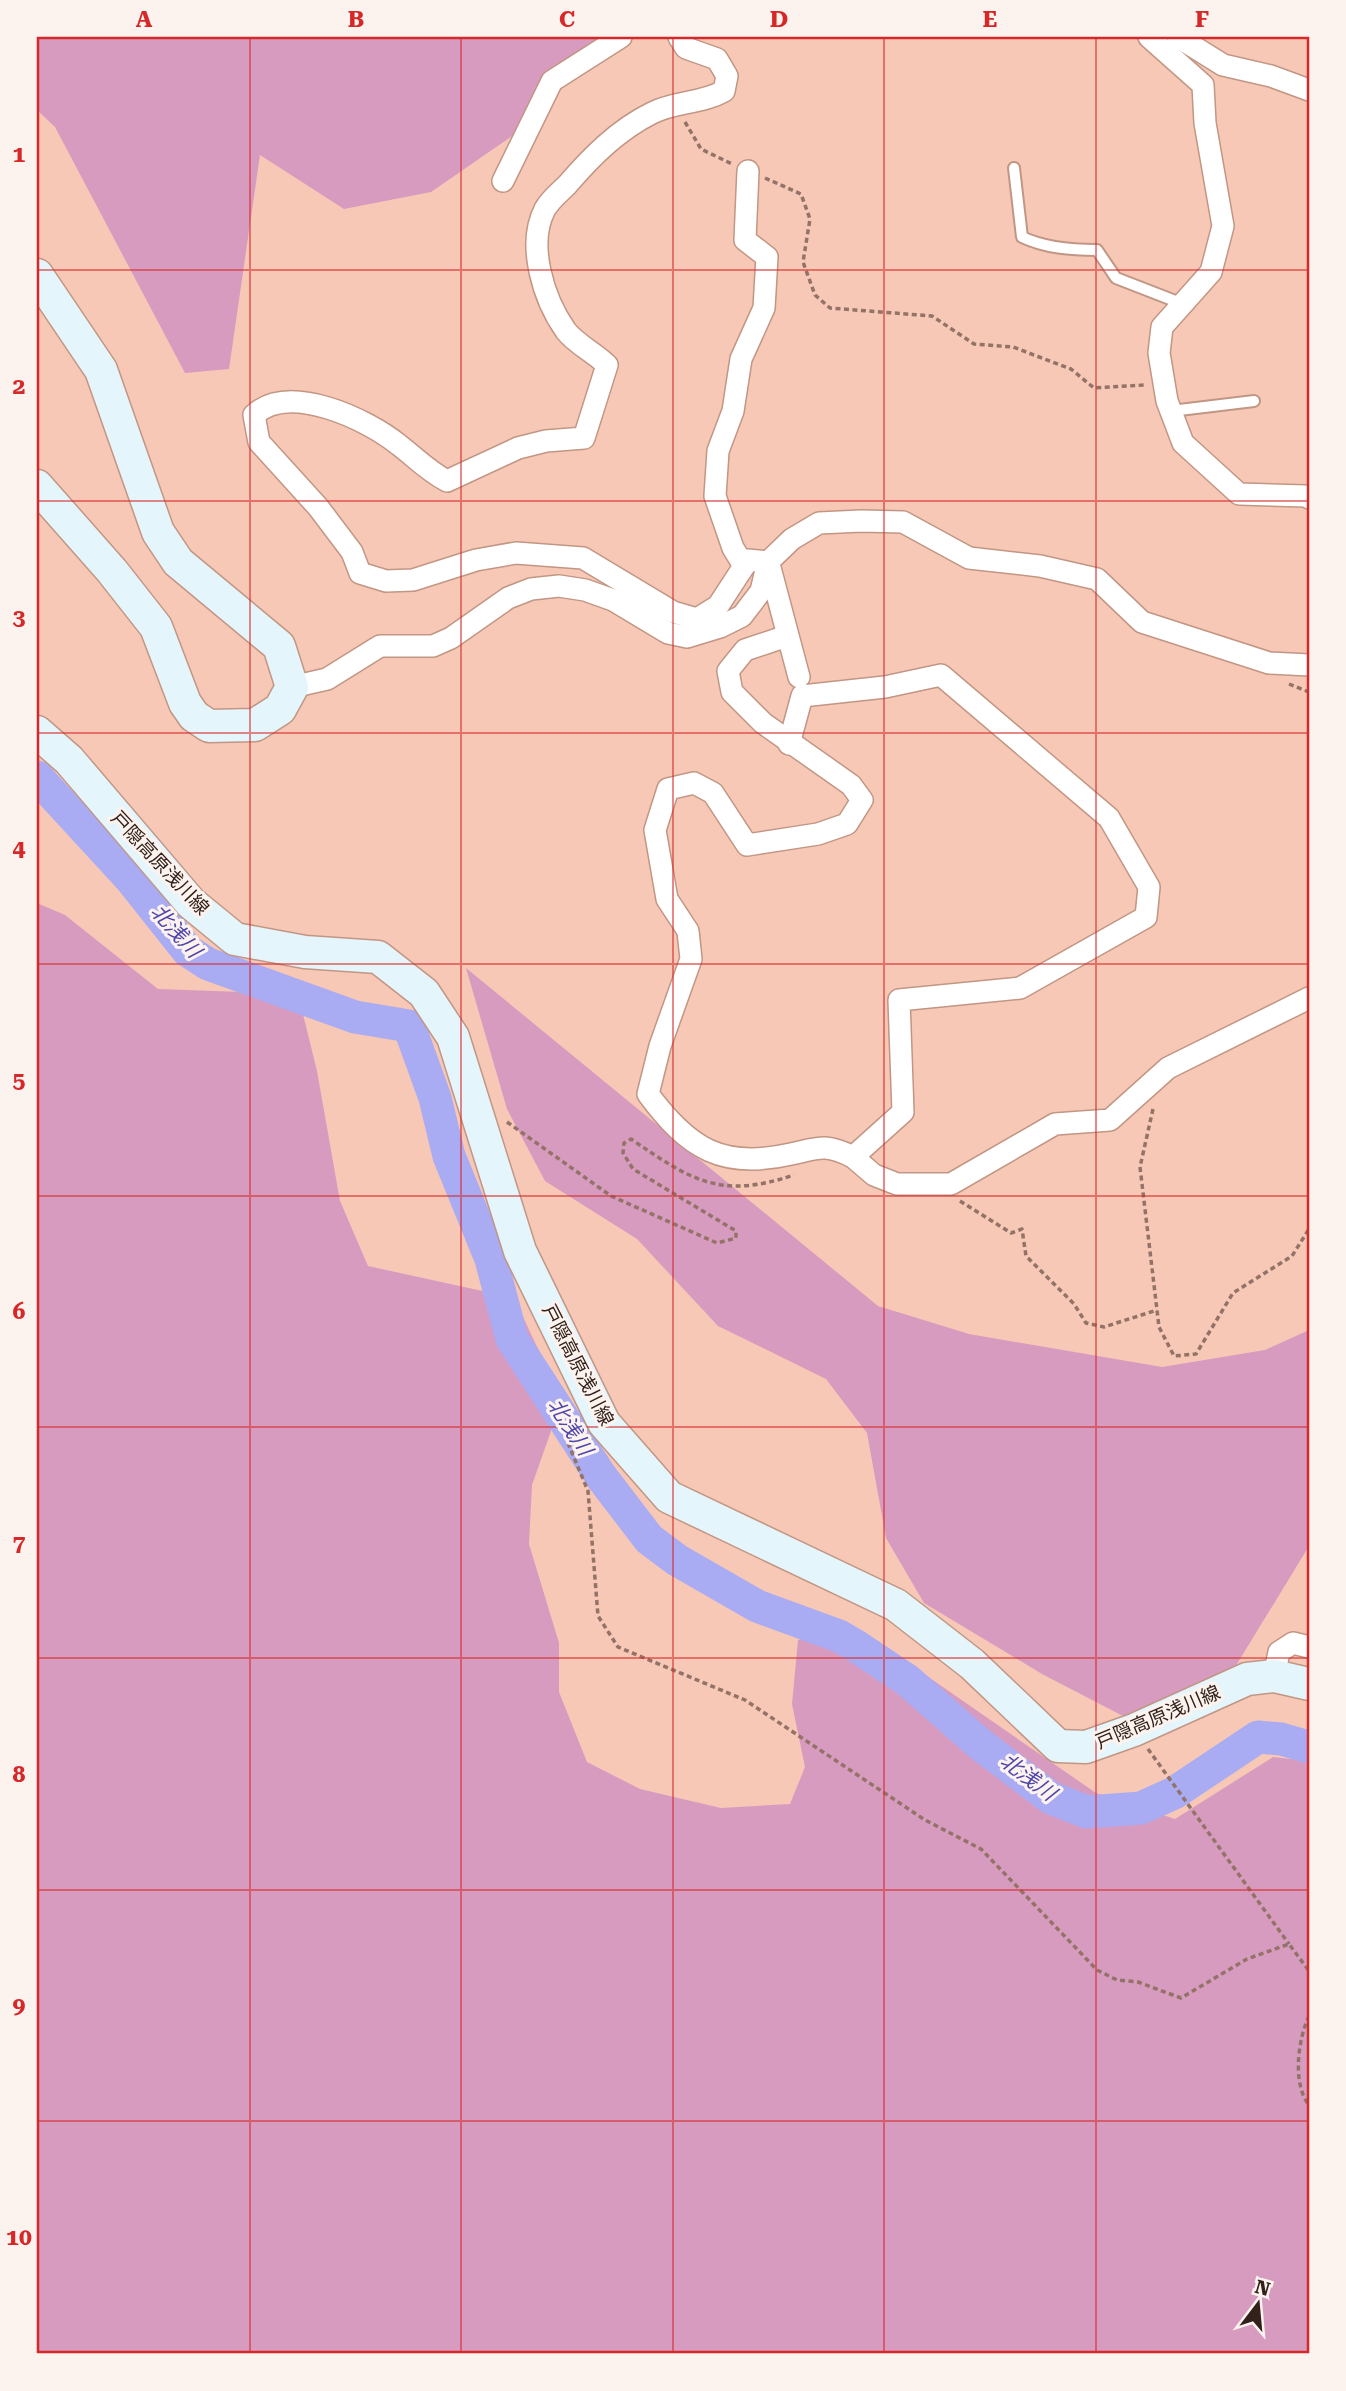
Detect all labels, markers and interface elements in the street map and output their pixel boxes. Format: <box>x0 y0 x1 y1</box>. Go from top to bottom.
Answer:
text: A <box>136 6 153 33</box>
text: B <box>348 6 364 33</box>
text: C <box>559 6 575 33</box>
text: D <box>770 6 788 33</box>
text: E <box>983 6 997 33</box>
text: F <box>1195 6 1209 33</box>
text: 1 <box>13 141 26 168</box>
text: 2 <box>13 373 25 400</box>
text: 3 <box>13 604 26 631</box>
street label: 戸隠高原浅川線 <box>106 807 214 919</box>
text: 4 <box>13 835 26 862</box>
water label: 北浅川 <box>146 900 207 964</box>
text: 5 <box>13 1067 26 1094</box>
text: 6 <box>13 1298 26 1325</box>
street label: 戸隠高原浅川線 <box>538 1301 618 1429</box>
water label: 北浅川 <box>543 1394 598 1462</box>
text: 7 <box>13 1530 26 1557</box>
street label: 戸隠高原浅川線 <box>1092 1680 1224 1754</box>
water label: 北浅川 <box>996 1748 1062 1807</box>
text: 8 <box>13 1761 26 1788</box>
text: 9 <box>13 1992 26 2019</box>
text: 10 <box>6 2224 32 2251</box>
north arrow <box>1224 2268 1294 2338</box>
text: N <box>1252 2275 1273 2301</box>

